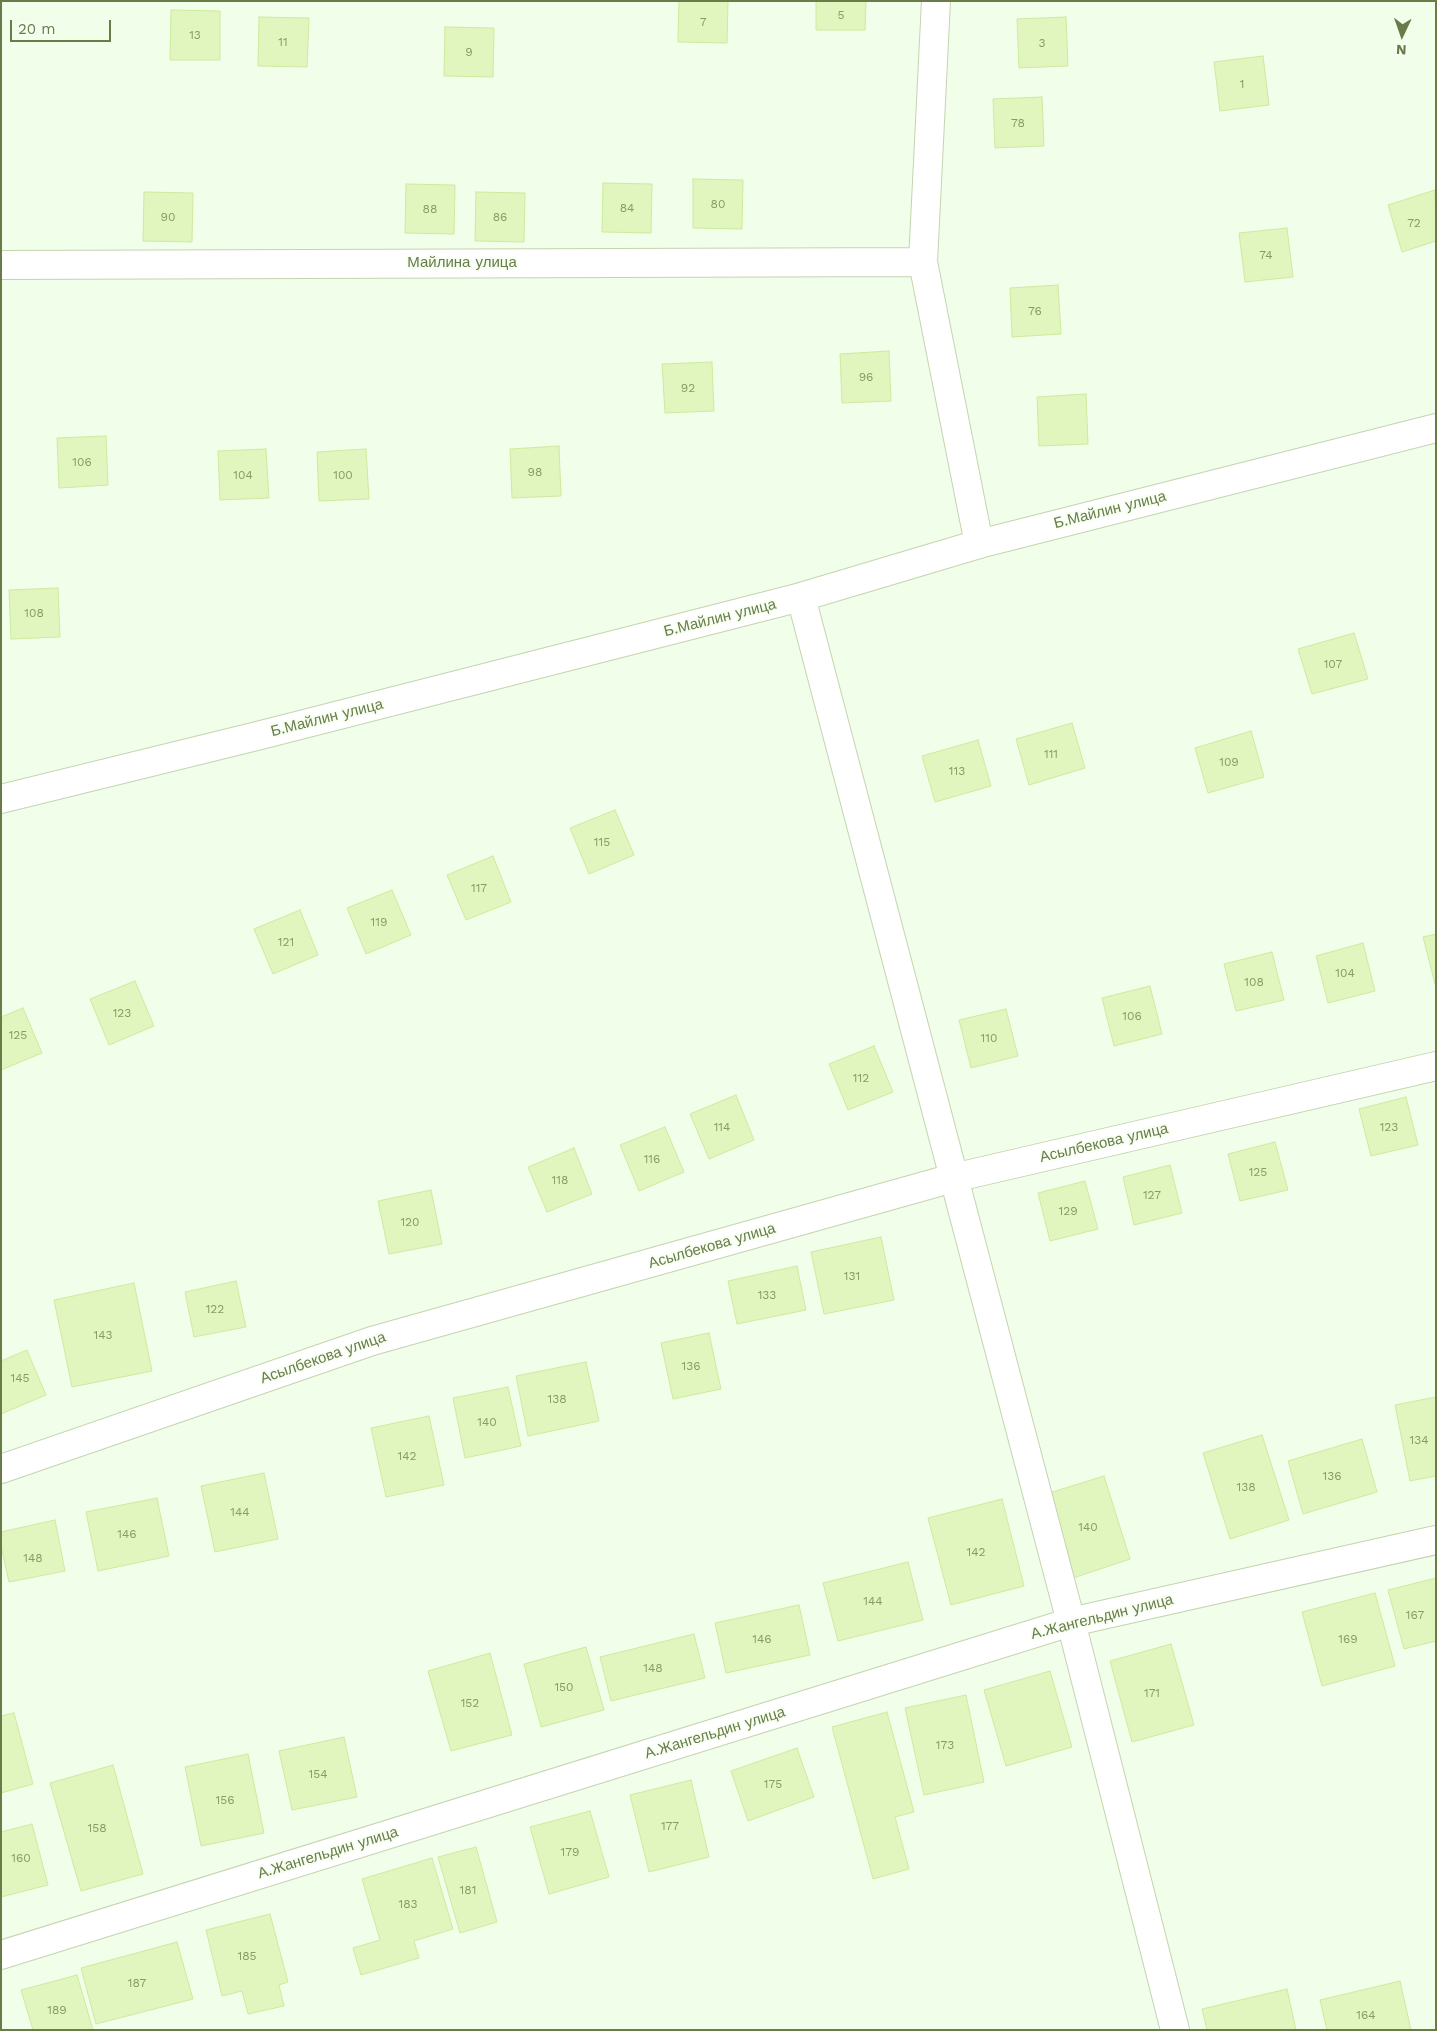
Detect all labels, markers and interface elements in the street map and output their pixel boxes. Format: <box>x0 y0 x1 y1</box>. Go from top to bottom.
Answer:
house number: 5 <box>838 8 844 22</box>
scale bar <box>12 10 114 42</box>
north arrow <box>1377 10 1427 60</box>
house number: 7 <box>700 15 706 29</box>
text: 20 m <box>18 20 56 38</box>
house number: 13 <box>189 28 201 42</box>
house number: 11 <box>278 35 288 49</box>
house number: 3 <box>1039 36 1045 50</box>
text: N <box>1396 42 1407 58</box>
house number: 9 <box>465 45 473 59</box>
house number: 1 <box>1240 77 1244 91</box>
house number: 78 <box>1011 116 1025 130</box>
house number: 80 <box>711 197 725 211</box>
house number: 84 <box>620 201 634 215</box>
house number: 88 <box>423 202 437 216</box>
house number: 90 <box>161 210 175 224</box>
house number: 86 <box>493 210 507 224</box>
house number: 72 <box>1407 216 1421 230</box>
house number: 74 <box>1259 248 1273 262</box>
street label: Майлина улица <box>407 254 517 272</box>
house number: 76 <box>1028 304 1042 318</box>
house number: 96 <box>859 370 873 384</box>
house number: 92 <box>681 381 695 395</box>
house number: 106 <box>72 455 92 469</box>
house number: 98 <box>528 465 542 479</box>
house number: 104 <box>233 468 253 482</box>
house number: 100 <box>333 468 353 482</box>
street label: Б.Майлин улица <box>1052 487 1168 533</box>
street label: Б.Майлин улица <box>662 595 778 641</box>
house number: 108 <box>24 606 44 620</box>
house number: 107 <box>1324 657 1342 671</box>
street label: Б.Майлин улица <box>269 695 385 741</box>
house number: 111 <box>1044 747 1058 761</box>
house number: 109 <box>1219 755 1239 769</box>
house number: 113 <box>949 764 965 778</box>
house number: 115 <box>594 835 610 849</box>
house number: 117 <box>471 881 487 895</box>
house number: 119 <box>371 915 387 929</box>
house number: 121 <box>278 935 294 949</box>
house number: 104 <box>1335 966 1355 980</box>
house number: 108 <box>1244 975 1264 989</box>
house number: 123 <box>113 1006 131 1020</box>
house number: 106 <box>1122 1009 1142 1023</box>
house number: 125 <box>9 1028 27 1042</box>
house number: 110 <box>981 1031 997 1045</box>
house number: 112 <box>853 1071 869 1085</box>
street label: Асылбекова улица <box>1038 1119 1170 1167</box>
house number: 114 <box>714 1120 730 1134</box>
house number: 123 <box>1380 1120 1398 1134</box>
house number: 116 <box>644 1152 660 1166</box>
house number: 125 <box>1249 1165 1267 1179</box>
house number: 118 <box>552 1173 568 1187</box>
house number: 127 <box>1143 1188 1161 1202</box>
house number: 129 <box>1058 1204 1078 1218</box>
house number: 120 <box>400 1215 420 1229</box>
street label: Асылбекова улица <box>646 1219 778 1273</box>
house number: 131 <box>844 1269 860 1283</box>
house number: 133 <box>758 1288 776 1302</box>
house number: 122 <box>206 1302 224 1316</box>
house number: 143 <box>93 1328 113 1342</box>
street label: Асылбекова улица <box>258 1328 388 1388</box>
house number: 136 <box>682 1359 700 1373</box>
house number: 145 <box>11 1371 29 1385</box>
house number: 138 <box>547 1392 567 1406</box>
house number: 140 <box>477 1415 497 1429</box>
house number: 134 <box>1409 1433 1429 1447</box>
house number: 142 <box>397 1449 417 1463</box>
house number: 136 <box>1323 1469 1341 1483</box>
house number: 138 <box>1236 1480 1256 1494</box>
house number: 144 <box>230 1505 250 1519</box>
house number: 140 <box>1078 1520 1098 1534</box>
house number: 146 <box>117 1527 137 1541</box>
house number: 142 <box>966 1545 986 1559</box>
house number: 148 <box>23 1551 43 1565</box>
street label: А.Жангельдин улица <box>1029 1591 1175 1643</box>
house number: 144 <box>863 1594 883 1608</box>
house number: 167 <box>1406 1608 1424 1622</box>
house number: 146 <box>752 1632 772 1646</box>
house number: 169 <box>1338 1632 1358 1646</box>
house number: 148 <box>643 1661 663 1675</box>
house number: 150 <box>554 1680 574 1694</box>
house number: 171 <box>1144 1686 1160 1700</box>
house number: 152 <box>461 1696 479 1710</box>
street label: А.Жангельдин улица <box>643 1703 787 1763</box>
house number: 173 <box>936 1738 954 1752</box>
house number: 154 <box>309 1767 327 1781</box>
house number: 175 <box>764 1777 782 1791</box>
house number: 156 <box>216 1793 234 1807</box>
house number: 177 <box>661 1819 679 1833</box>
house number: 158 <box>87 1821 107 1835</box>
street label: А.Жангельдин улица <box>256 1823 400 1883</box>
house number: 179 <box>561 1845 579 1859</box>
house number: 160 <box>11 1851 31 1865</box>
house number: 181 <box>460 1883 476 1897</box>
house number: 183 <box>399 1897 417 1911</box>
house number: 185 <box>237 1949 257 1963</box>
house number: 187 <box>128 1976 146 1990</box>
house number: 189 <box>47 2003 67 2017</box>
house number: 164 <box>1356 2008 1376 2022</box>

